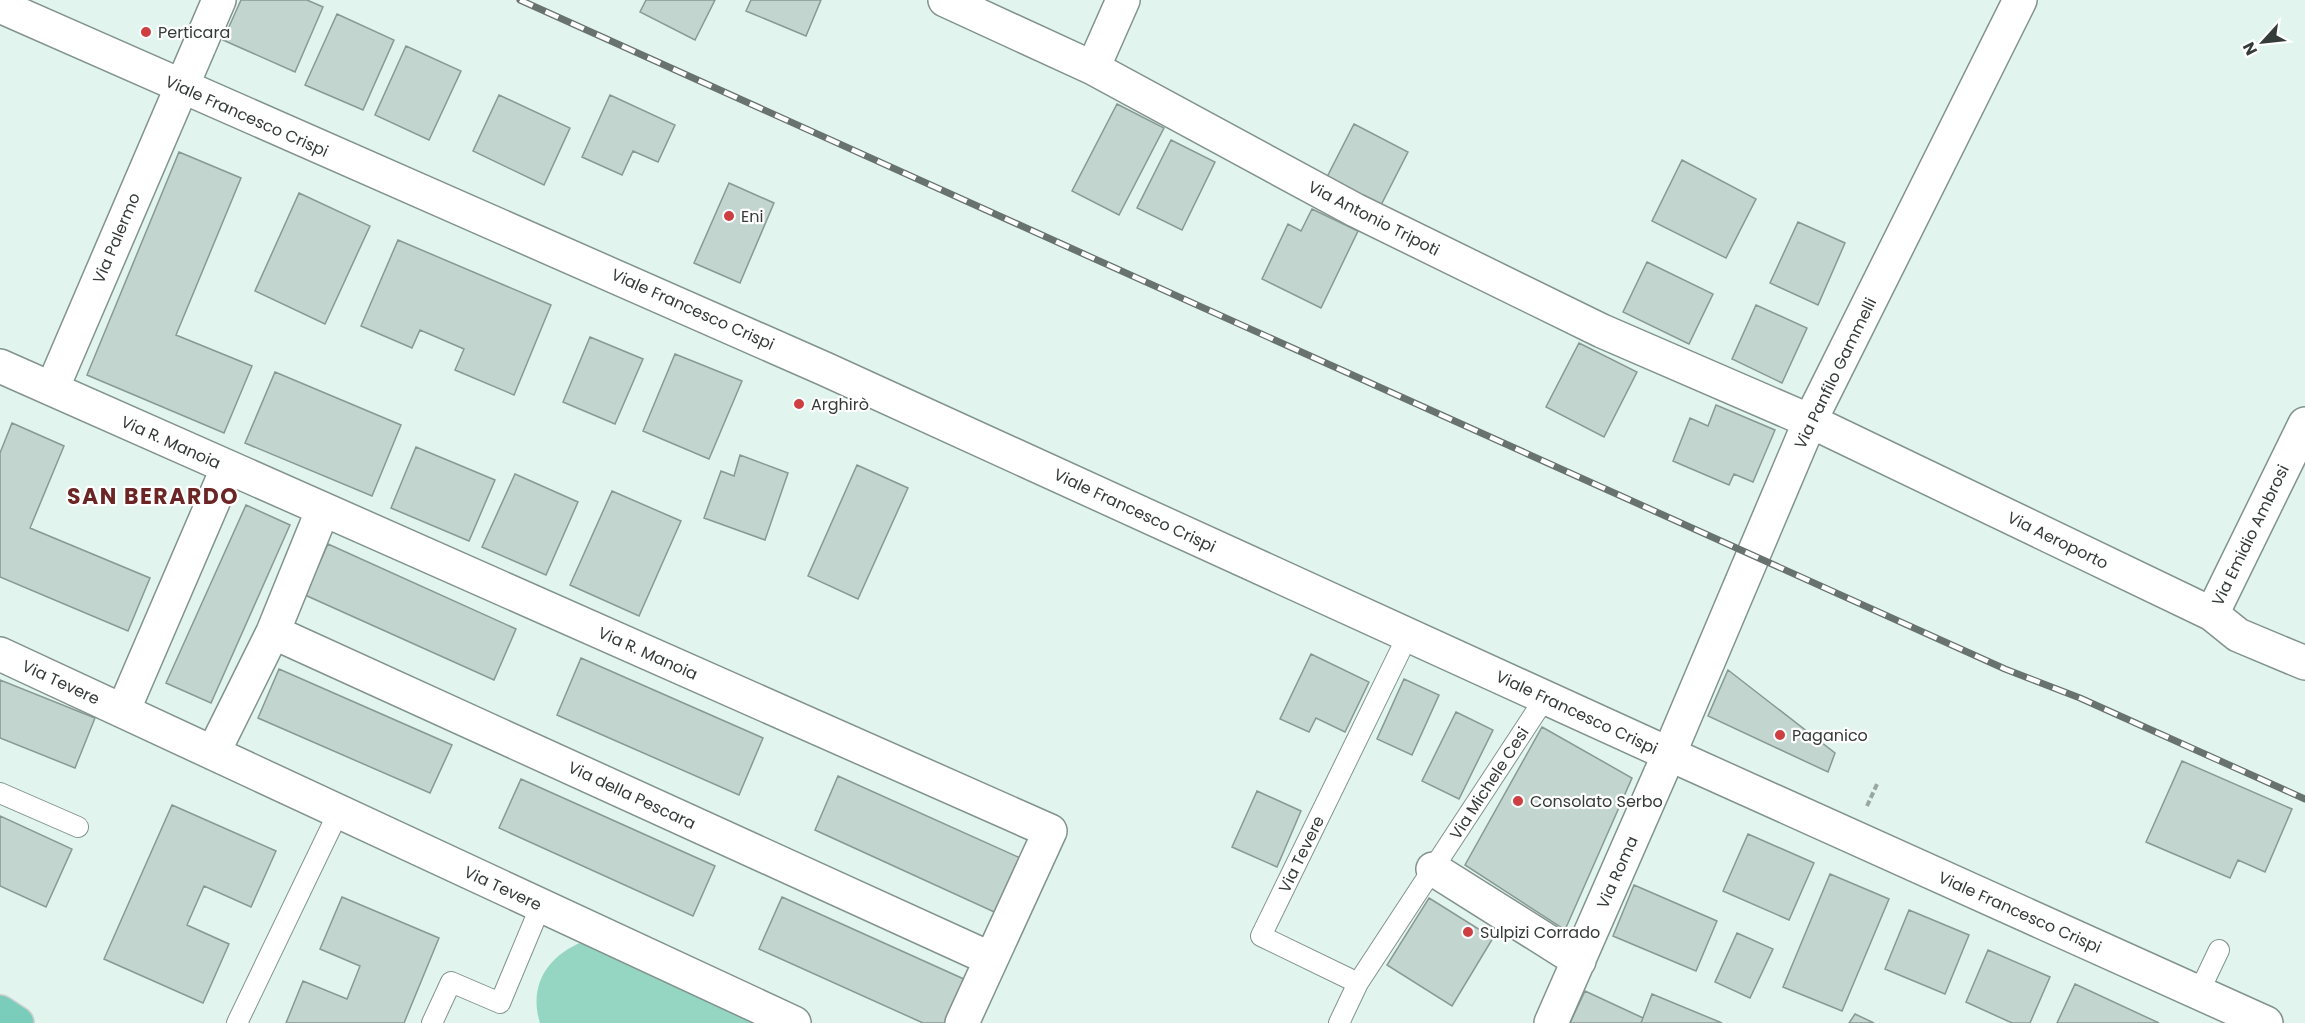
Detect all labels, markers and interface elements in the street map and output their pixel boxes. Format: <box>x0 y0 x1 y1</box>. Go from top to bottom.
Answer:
north arrow <box>2233 12 2293 72</box>
place label: Perticara <box>158 21 230 44</box>
marker: Perticara <box>139 25 153 39</box>
text: N <box>2237 38 2263 59</box>
street label: Viale Francesco Crispi <box>162 70 332 163</box>
street label: Via Antonio Tripoti <box>1304 175 1444 262</box>
street label: Via Palermo <box>87 189 146 287</box>
place label: Eni <box>741 205 763 228</box>
marker: Eni <box>722 209 736 223</box>
street label: Viale Francesco Crispi <box>608 263 778 356</box>
street label: Via Panfilo Gammelli <box>1789 294 1882 453</box>
place label: Arghirò <box>811 393 869 416</box>
marker: Arghirò <box>792 397 806 411</box>
street label: Via R. Manoia <box>117 410 224 475</box>
street label: Via Emidio Ambrosi <box>2206 461 2295 610</box>
street label: Viale Francesco Crispi <box>1050 463 1220 558</box>
district label: SAN BERARDO <box>67 481 239 512</box>
street label: Via Aeroporto <box>2003 506 2112 575</box>
street label: Via R. Manoia <box>594 621 701 686</box>
street label: Via Tevere <box>18 654 103 710</box>
street label: Viale Francesco Crispi <box>1492 665 1662 760</box>
street label: Via Michele Cesi <box>1444 722 1534 844</box>
place label: Paganico <box>1792 724 1868 747</box>
marker: Paganico <box>1773 728 1787 742</box>
street label: Via della Pescara <box>564 756 699 835</box>
place label: Consolato Serbo <box>1530 790 1663 813</box>
marker: Consolato Serbo <box>1511 794 1525 808</box>
street label: Via Tevere <box>1273 812 1330 897</box>
street label: Via Roma <box>1591 832 1644 912</box>
street label: Via Tevere <box>460 860 545 916</box>
street label: Viale Francesco Crispi <box>1935 866 2105 959</box>
place label: Sulpizi Corrado <box>1480 921 1600 944</box>
marker: Sulpizi Corrado <box>1461 925 1475 939</box>

